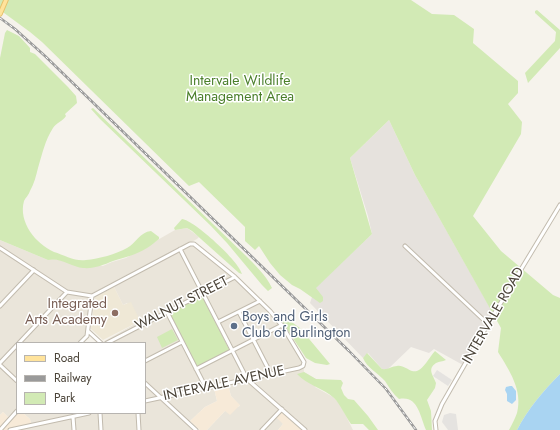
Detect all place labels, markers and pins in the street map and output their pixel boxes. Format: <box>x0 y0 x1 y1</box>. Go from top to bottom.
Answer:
place label: Integrated Arts Academy <box>25 297 107 330</box>
marker: Integrated Arts Academy <box>110 308 120 318</box>
place label: Boys and Girls Club of Burlington <box>242 310 351 342</box>
marker: Boys and Girls Club of Burlington <box>229 321 239 331</box>

